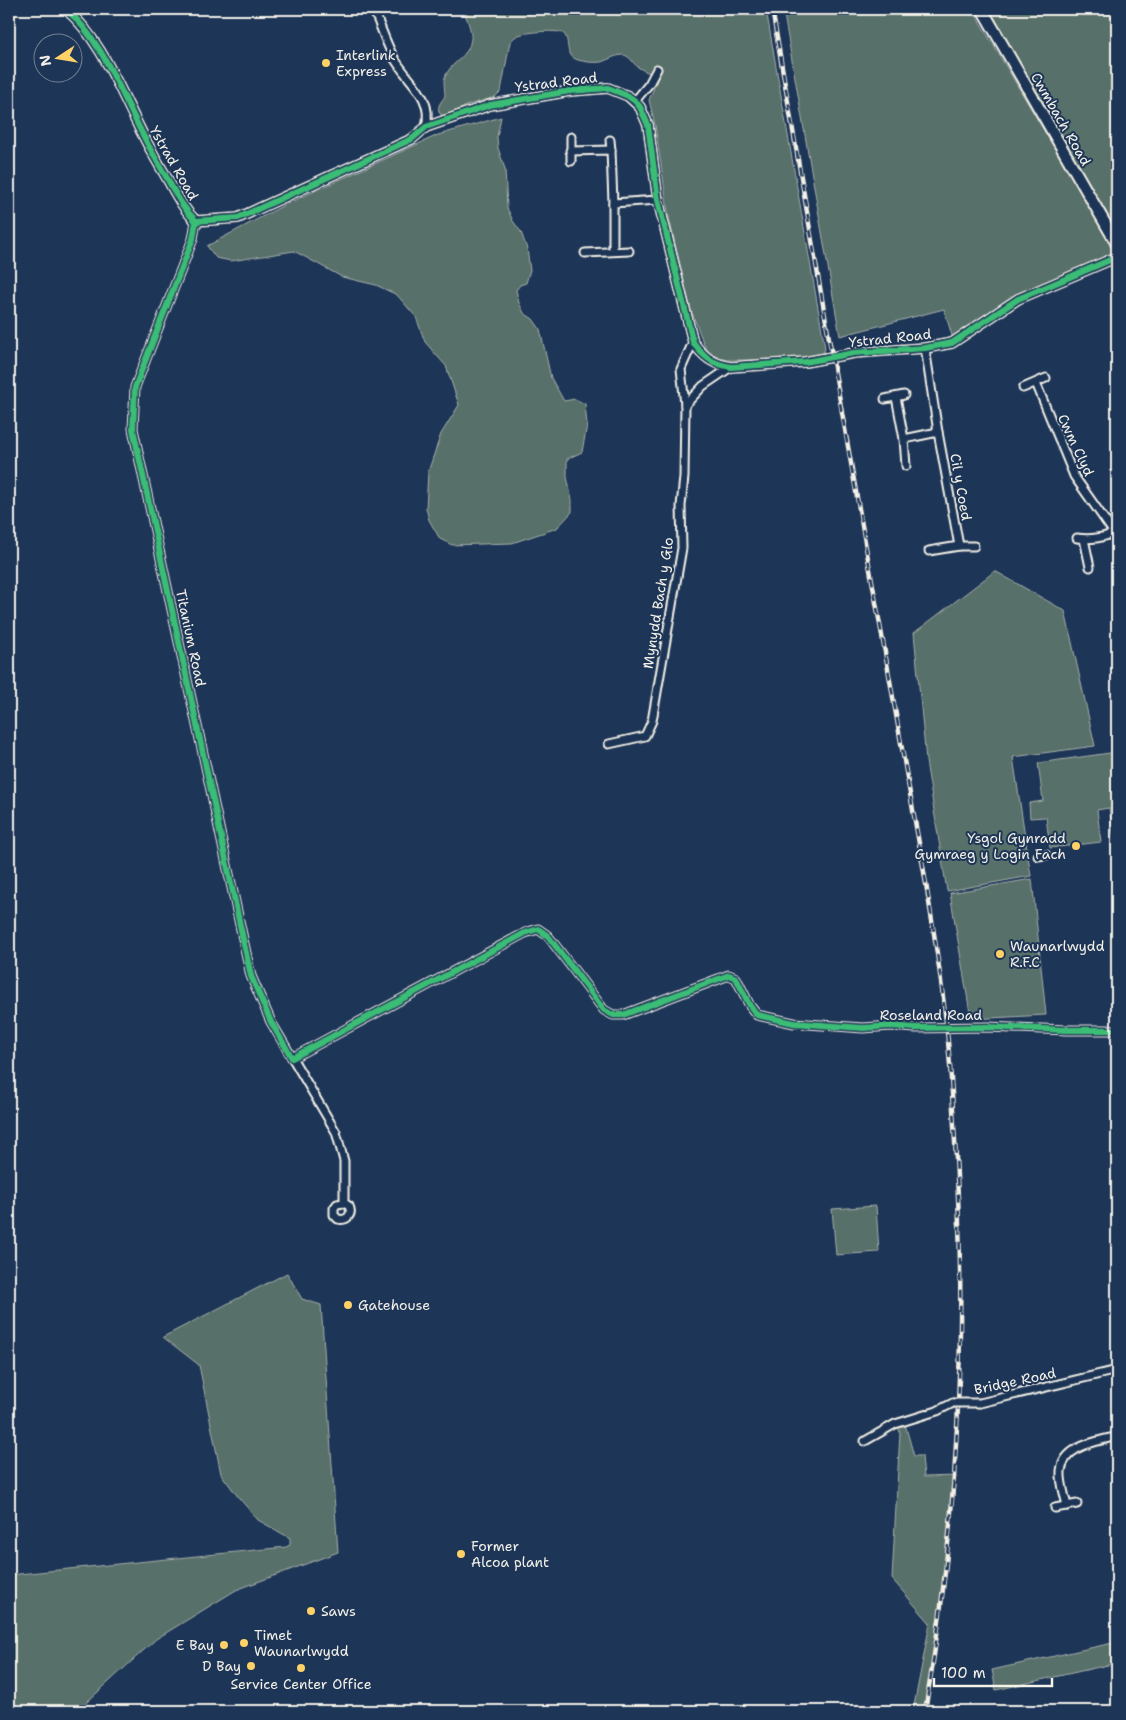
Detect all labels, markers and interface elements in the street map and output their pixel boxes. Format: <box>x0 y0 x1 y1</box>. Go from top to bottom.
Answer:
north arrow <box>32 32 82 82</box>
place label: Interlink Express <box>336 46 396 80</box>
text: N <box>35 53 55 68</box>
marker: Interlink Express <box>320 57 332 69</box>
street label: Ystrad Road <box>514 68 598 96</box>
street label: Cwmbach Road <box>1027 69 1095 169</box>
street label: Ystrad Road <box>145 123 203 203</box>
street label: Ystrad Road <box>848 325 932 351</box>
street label: Cwm Clyd <box>1054 411 1098 479</box>
street label: Cil y Coed <box>946 452 976 522</box>
street label: Mynydd Bach y Glo <box>639 536 677 670</box>
street label: Titanium Road <box>172 588 210 688</box>
place label: Ysgol Gynradd Gymraeg y Login Fach <box>915 829 1066 863</box>
marker: Ysgol Gynradd Gymraeg y Login Fach <box>1070 840 1082 852</box>
place label: Waunarlwydd R.F.C <box>1010 937 1105 971</box>
marker: Waunarlwydd R.F.C <box>994 948 1006 960</box>
street label: Roseland Road <box>880 1006 982 1024</box>
place label: Gatehouse <box>358 1296 430 1314</box>
marker: Gatehouse <box>342 1299 354 1311</box>
street label: Bridge Road <box>972 1364 1058 1398</box>
place label: Former Alcoa plant <box>471 1537 549 1571</box>
marker: Former Alcoa plant <box>455 1548 467 1560</box>
place label: Saws <box>321 1602 356 1620</box>
marker: Saws <box>305 1605 317 1617</box>
place label: Timet Waunarlwydd <box>254 1626 349 1660</box>
place label: E Bay <box>176 1636 214 1654</box>
marker: Timet Waunarlwydd <box>238 1637 250 1649</box>
marker: E Bay <box>218 1639 230 1651</box>
scale bar <box>934 1655 1051 1687</box>
place label: D Bay <box>202 1657 241 1675</box>
marker: D Bay <box>245 1660 257 1672</box>
marker: Service Center Office <box>295 1662 307 1674</box>
text: 100 m <box>941 1663 986 1683</box>
place label: Service Center Office <box>230 1675 372 1693</box>

